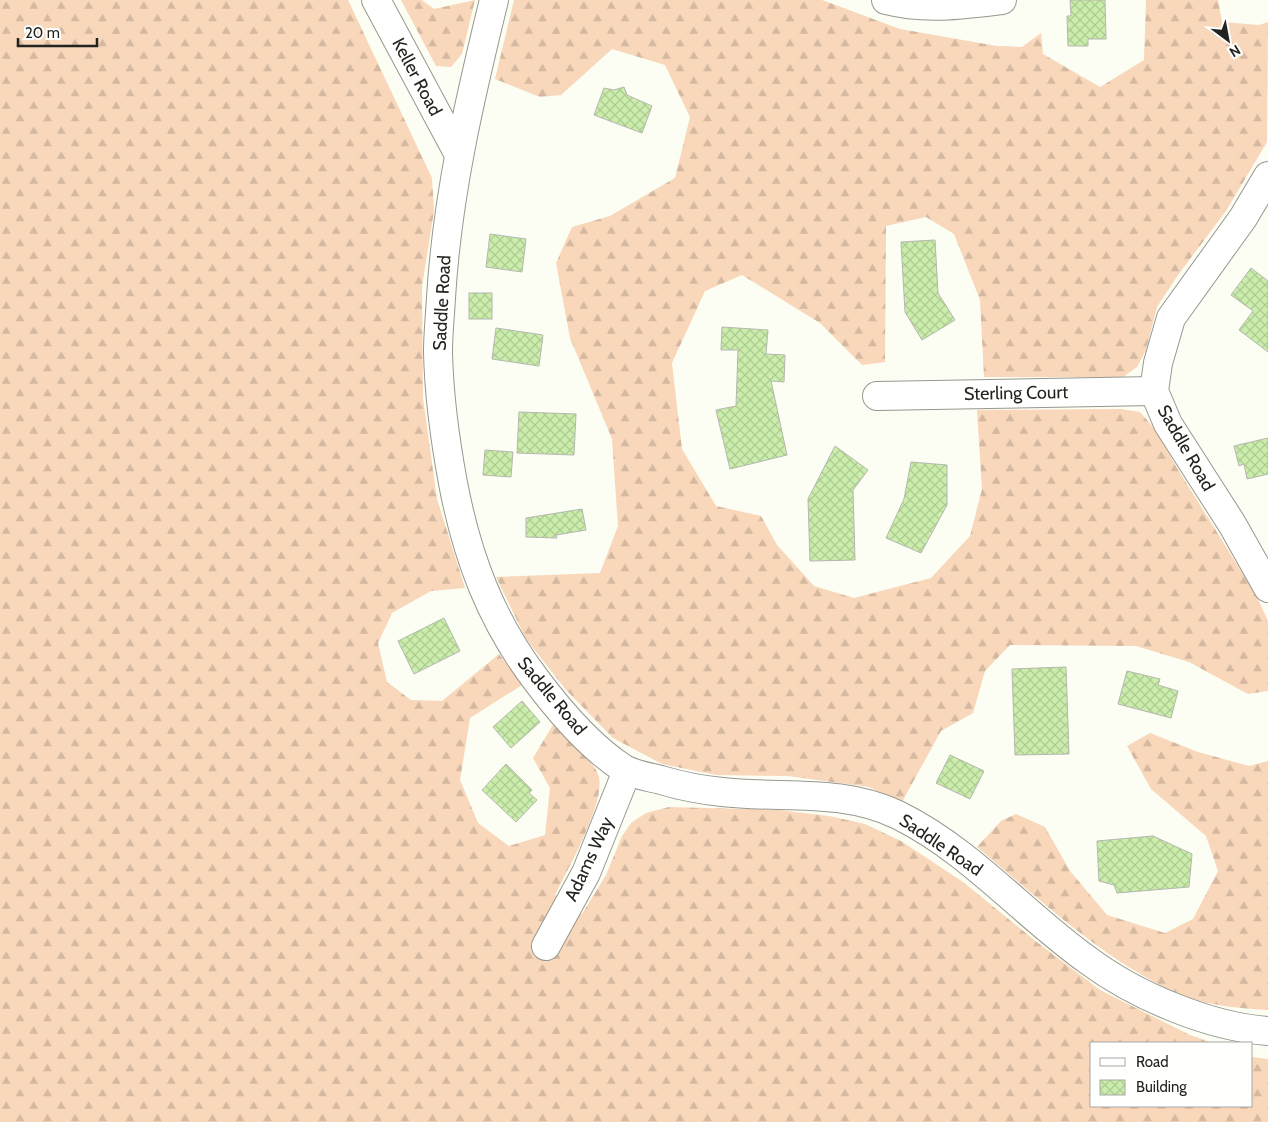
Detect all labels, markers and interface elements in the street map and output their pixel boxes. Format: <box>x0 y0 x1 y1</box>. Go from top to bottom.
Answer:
scale bar <box>18 15 96 47</box>
north arrow <box>1203 15 1253 65</box>
text: 20 m <box>25 24 60 42</box>
street label: Keller Road <box>387 34 447 120</box>
text: N <box>1226 41 1244 61</box>
street label: Saddle Road <box>429 255 455 351</box>
street label: Sterling Court <box>964 381 1068 405</box>
street label: Saddle Road <box>1153 401 1219 495</box>
street label: Saddle Road <box>513 652 591 740</box>
street label: Saddle Road <box>895 809 987 881</box>
street label: Adams Way <box>560 813 618 905</box>
legend <box>1090 1042 1253 1107</box>
text: Road <box>1136 1053 1169 1071</box>
text: Building <box>1136 1078 1187 1096</box>

